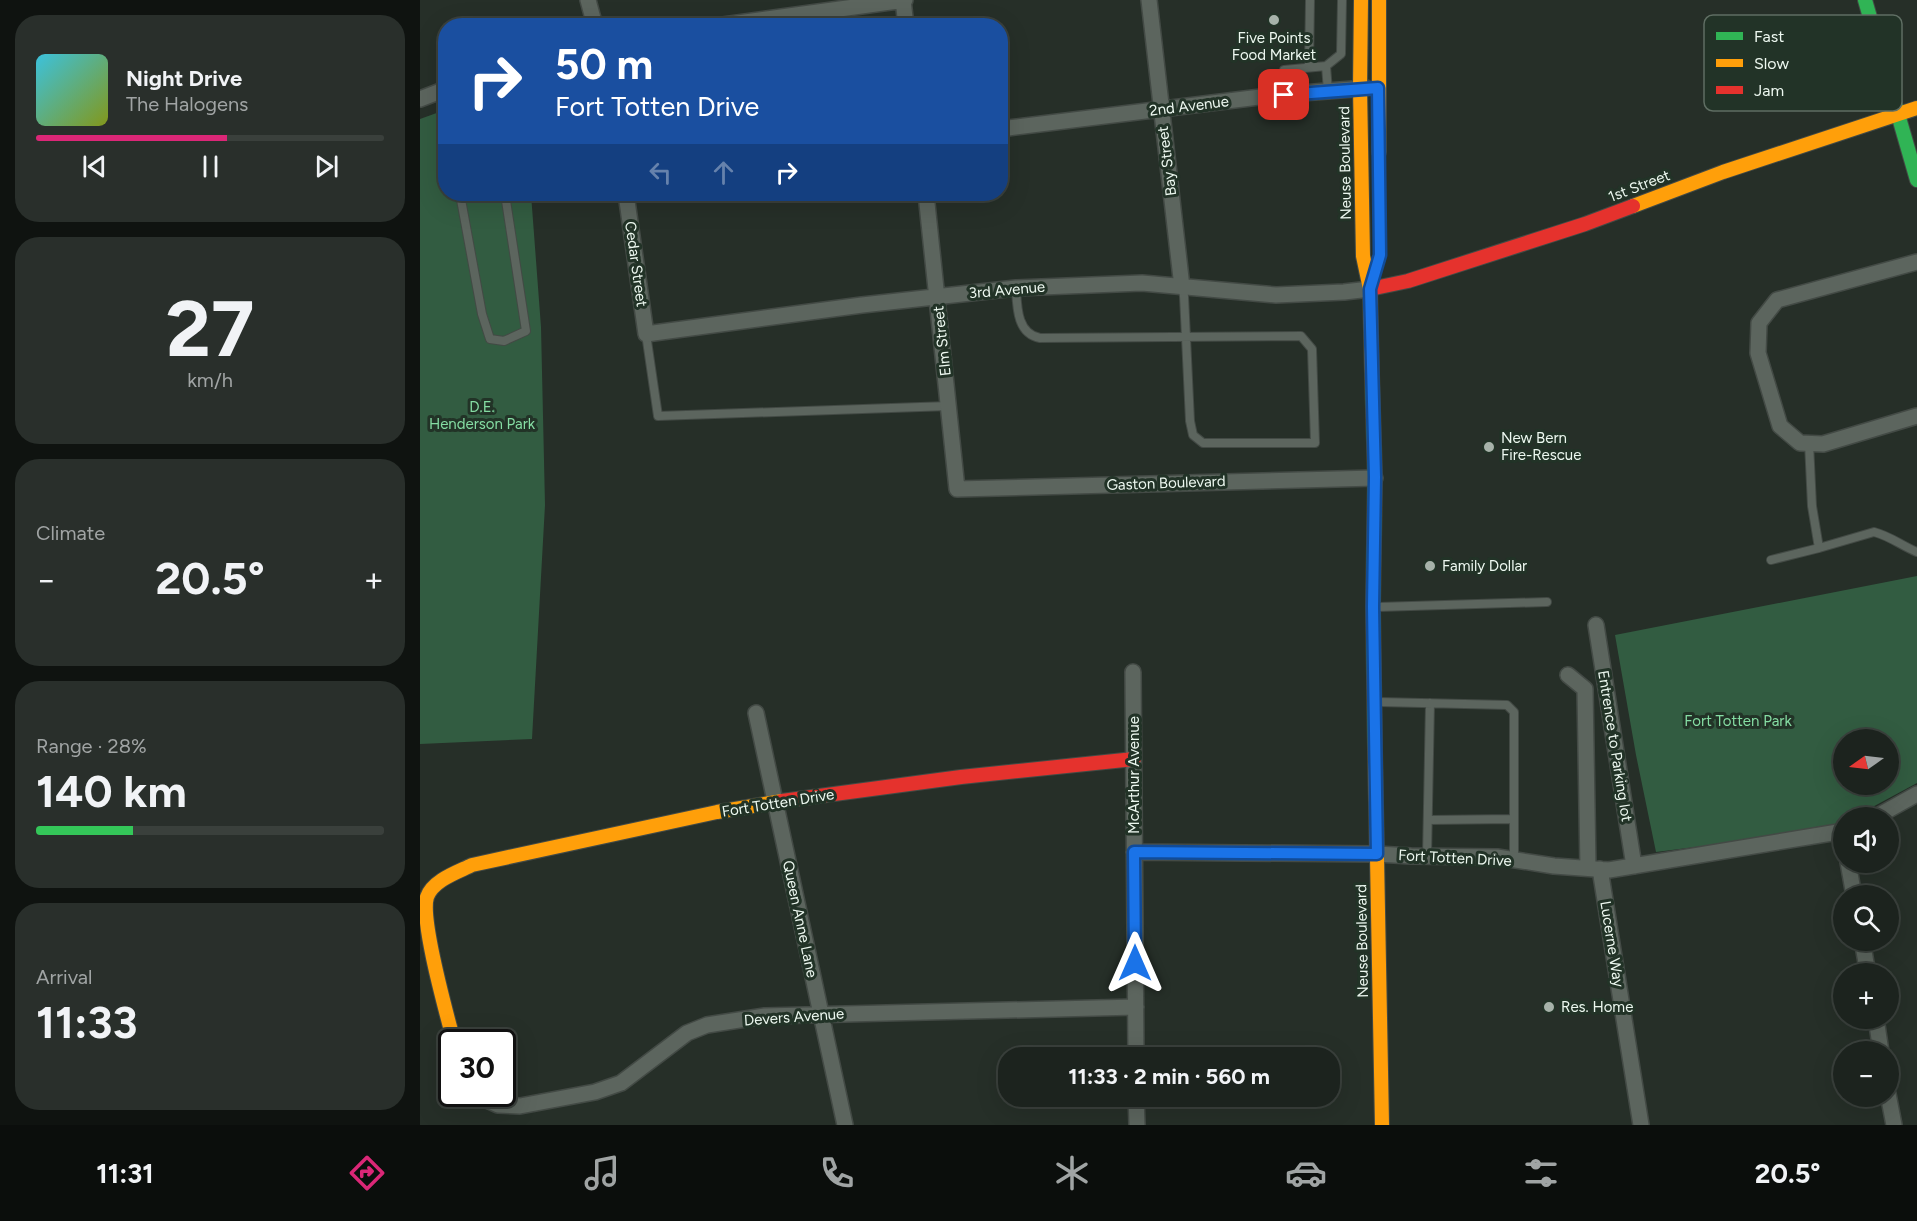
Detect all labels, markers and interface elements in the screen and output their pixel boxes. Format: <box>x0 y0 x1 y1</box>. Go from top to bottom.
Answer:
marker: Five Points Food Market <box>1267 13 1281 27</box>
legend <box>1704 15 1902 111</box>
text: Fast <box>1754 27 1784 46</box>
place label: Five Points Food Market <box>1232 29 1316 64</box>
text: 50 m <box>555 39 653 90</box>
icon: right <box>456 42 534 120</box>
text: Slow <box>1754 54 1789 73</box>
text: Night Drive <box>126 65 242 92</box>
pin <box>1258 69 1309 120</box>
icon: arrive <box>1267 78 1300 111</box>
text: Jam <box>1754 81 1784 100</box>
text: Fort Totten Drive <box>555 90 759 123</box>
text: The Halogens <box>126 92 248 116</box>
street label: 2nd Avenue <box>1148 92 1230 120</box>
street label: Neuse Boulevard <box>1335 106 1355 220</box>
street label: Bay Street <box>1154 125 1180 197</box>
icon: previous <box>78 150 111 183</box>
icon: pause <box>194 150 227 183</box>
icon: next <box>310 150 343 183</box>
icon: left <box>644 156 677 189</box>
icon: ahead <box>707 156 740 189</box>
icon: right <box>770 156 803 189</box>
street label: 1st Street <box>1606 166 1673 206</box>
street label: Cedar Street <box>621 220 651 308</box>
street label: 3rd Avenue <box>968 278 1046 302</box>
text: 27 <box>166 282 254 376</box>
street label: Elm Street <box>929 305 955 377</box>
text: km/h <box>187 368 233 392</box>
park label: D.E. Henderson Park <box>429 398 536 433</box>
place label: New Bern Fire-Rescue <box>1501 429 1581 464</box>
marker: New Bern Fire-Rescue <box>1482 440 1496 454</box>
street label: Gaston Boulevard <box>1106 472 1226 494</box>
text: Climate <box>36 521 105 545</box>
text: 20.5° <box>155 551 265 605</box>
place label: Family Dollar <box>1442 557 1527 575</box>
marker: Family Dollar <box>1423 559 1437 573</box>
text: − <box>36 560 57 599</box>
text: + <box>363 560 384 599</box>
street label: Entrence to Parking lot <box>1594 669 1636 823</box>
park label: Fort Totten Park <box>1684 712 1792 730</box>
street label: McArthur Avenue <box>1125 716 1143 834</box>
north arrow <box>1833 729 1899 795</box>
map controls <box>1833 729 1899 1107</box>
text: Range · 28% <box>36 734 147 758</box>
text: 140 km <box>36 764 187 818</box>
street label: Fort Totten Drive <box>721 785 835 821</box>
button: sound <box>1833 807 1899 873</box>
street label: Fort Totten Drive <box>1398 846 1512 870</box>
street label: Queen Anne Lane <box>779 859 821 979</box>
street label: Neuse Boulevard <box>1352 884 1372 998</box>
button: search <box>1833 885 1899 951</box>
street label: Lucerne Way <box>1596 900 1628 988</box>
position arrow <box>1103 931 1167 995</box>
button: + <box>1833 963 1899 1029</box>
text: Arrival <box>36 965 92 989</box>
text: 11:33 <box>36 995 138 1049</box>
place label: Res. Home <box>1561 998 1633 1016</box>
marker: Res. Home <box>1542 1000 1556 1014</box>
street label: Devers Avenue <box>743 1005 845 1029</box>
speed limit sign: 30 <box>438 1029 516 1107</box>
button: − <box>1833 1041 1899 1107</box>
text: 11:33 · 2 min · 560 m <box>1068 1063 1270 1090</box>
icon: directions <box>346 1152 388 1194</box>
icon: music <box>581 1152 623 1194</box>
icon: phone <box>816 1152 858 1194</box>
icon: climate <box>1051 1152 1093 1194</box>
icon: car <box>1285 1152 1327 1194</box>
icon: filters <box>1520 1152 1562 1194</box>
text: 11:31 <box>96 1157 154 1190</box>
text: 20.5° <box>1755 1157 1821 1190</box>

